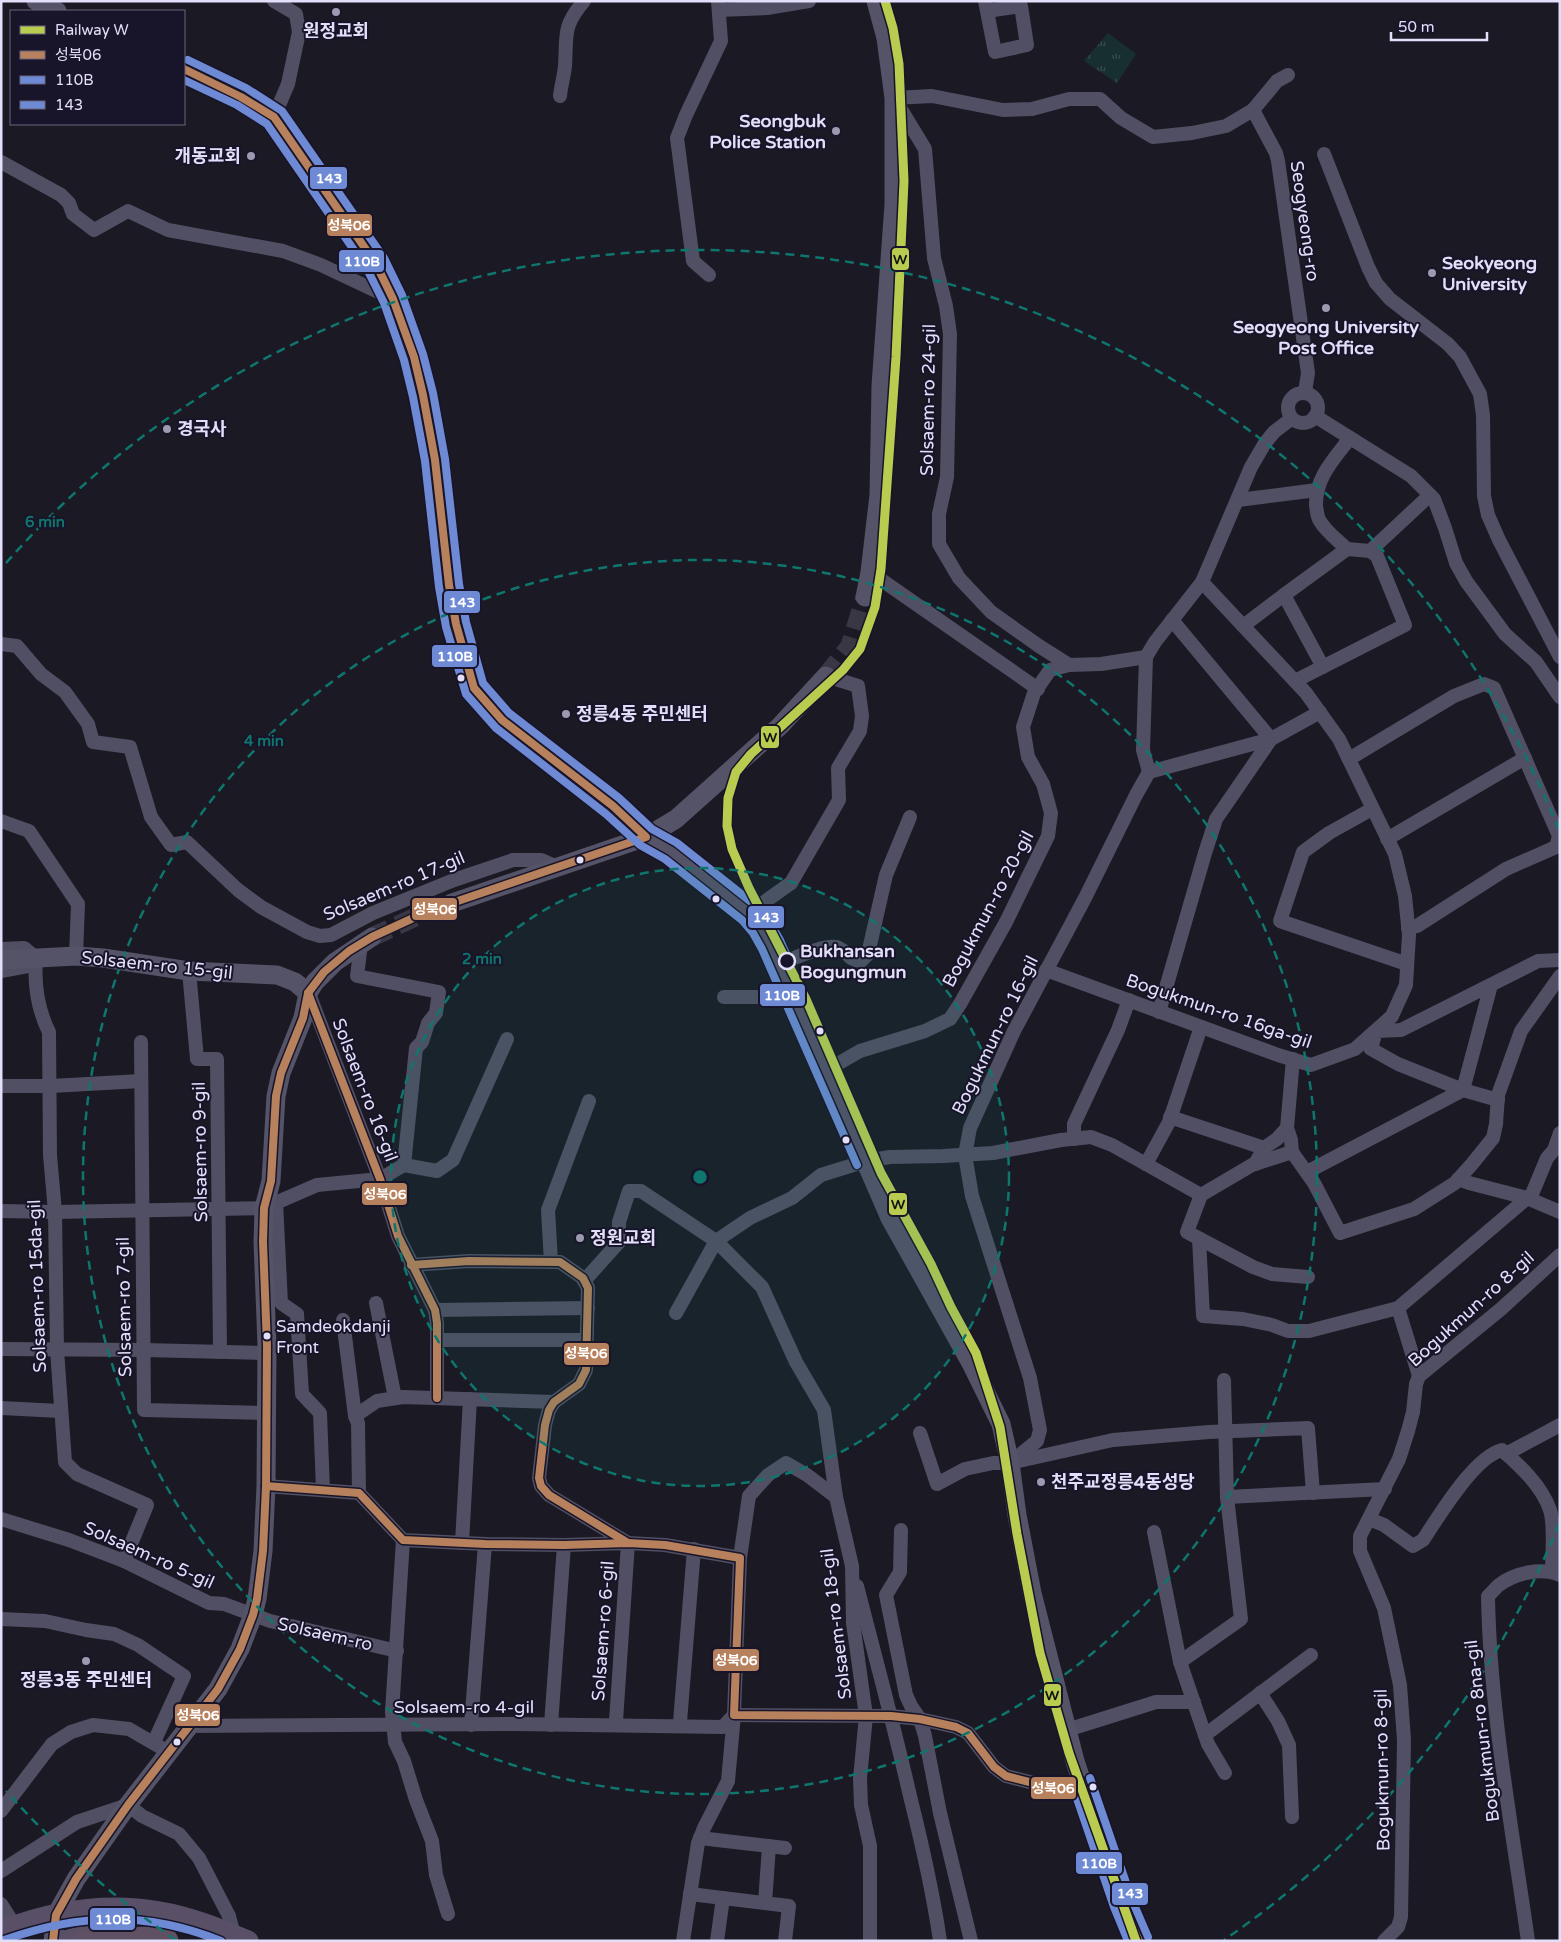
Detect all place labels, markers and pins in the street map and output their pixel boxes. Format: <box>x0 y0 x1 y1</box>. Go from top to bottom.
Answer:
marker: 원정교회 <box>330 6 342 18</box>
place label: 원정교회 <box>303 20 369 42</box>
place label: Seongbuk Police Station <box>709 110 826 153</box>
marker: Seongbuk Police Station <box>830 125 842 137</box>
place label: 개동교회 <box>175 145 241 167</box>
marker: 개동교회 <box>245 150 257 162</box>
place label: Seokyeong University <box>1442 252 1537 295</box>
marker: Seokyeong University <box>1426 267 1438 279</box>
marker: Seogyeong University Post Office <box>1320 302 1332 314</box>
place label: Seogyeong University Post Office <box>1233 316 1419 359</box>
place label: 경국사 <box>177 418 227 440</box>
marker: 경국사 <box>161 423 173 435</box>
unlabelled marker <box>456 673 466 683</box>
place label: 정릉4동 주민센터 <box>576 703 708 725</box>
marker: 정릉4동 주민센터 <box>560 708 572 720</box>
unlabelled marker <box>575 855 585 865</box>
unlabelled marker <box>711 894 721 904</box>
place label: Bukhansan Bogungmun <box>800 940 906 983</box>
marker: Bukhansan Bogungmun <box>778 952 796 970</box>
unlabelled marker <box>815 1026 825 1036</box>
unlabelled marker <box>841 1135 851 1145</box>
centre of rings <box>691 1168 709 1186</box>
place label: 정원교회 <box>590 1227 656 1249</box>
marker: 정원교회 <box>574 1232 586 1244</box>
place label: Samdeokdanji Front <box>276 1316 391 1358</box>
marker: Samdeokdanji Front <box>262 1331 272 1341</box>
place label: 천주교정릉4동성당 <box>1051 1471 1195 1493</box>
marker: 천주교정릉4동성당 <box>1035 1476 1047 1488</box>
marker: 정릉3동 주민센터 <box>80 1655 92 1667</box>
place label: 정릉3동 주민센터 <box>20 1669 152 1691</box>
unlabelled marker <box>172 1737 182 1747</box>
unlabelled marker <box>1088 1782 1098 1792</box>

